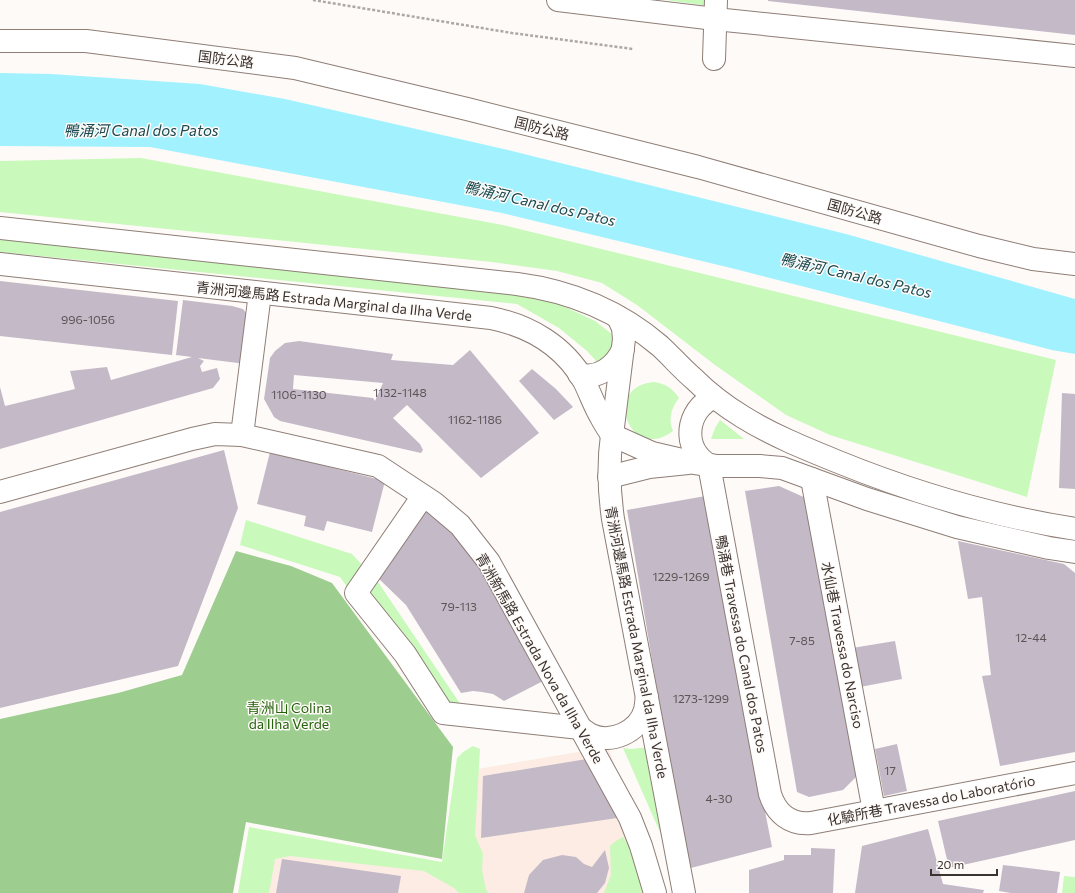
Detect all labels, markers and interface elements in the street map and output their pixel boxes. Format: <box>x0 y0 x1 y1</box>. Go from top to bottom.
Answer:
street label: 国防公路 <box>197 47 255 71</box>
street label: 国防公路 <box>513 113 571 143</box>
water label: 鴨涌河 Canal dos Patos <box>63 121 219 139</box>
water label: 鴨涌河 Canal dos Patos <box>462 177 618 229</box>
street label: 国防公路 <box>826 195 884 227</box>
water label: 鴨涌河 Canal dos Patos <box>778 249 934 301</box>
street label: 青洲河邊馬路 Estrada Marginal da Ilha Verde <box>195 278 473 324</box>
house number: 996-1056 <box>61 312 115 326</box>
house number: 1132-1148 <box>373 385 427 399</box>
house number: 1106-1130 <box>271 387 327 401</box>
house number: 1162-1186 <box>448 412 502 426</box>
street label: 青洲河邊馬路 Estrada Marginal da Ilha Verde <box>602 504 672 780</box>
street label: 鴨涌巷 Travessa do Canal dos Patos <box>713 534 771 754</box>
street label: 青洲新馬路 Estrada Nova da Ilha Verde <box>473 550 607 766</box>
street label: 水仙巷 Travessa do Narciso <box>818 560 868 730</box>
house number: 1229-1269 <box>653 569 709 583</box>
house number: 79-113 <box>441 599 477 613</box>
house number: 12-44 <box>1015 630 1047 644</box>
house number: 7-85 <box>789 633 815 647</box>
house number: 1273-1299 <box>673 691 729 705</box>
park label: 青洲山 Colina da Ilha Verde <box>246 699 332 732</box>
house number: 17 <box>884 763 896 777</box>
street label: 化驗所巷 Travessa do Laboratório <box>826 771 1036 829</box>
house number: 4-30 <box>706 791 733 805</box>
scale bar <box>931 851 997 877</box>
text: 20 m <box>937 857 964 871</box>

